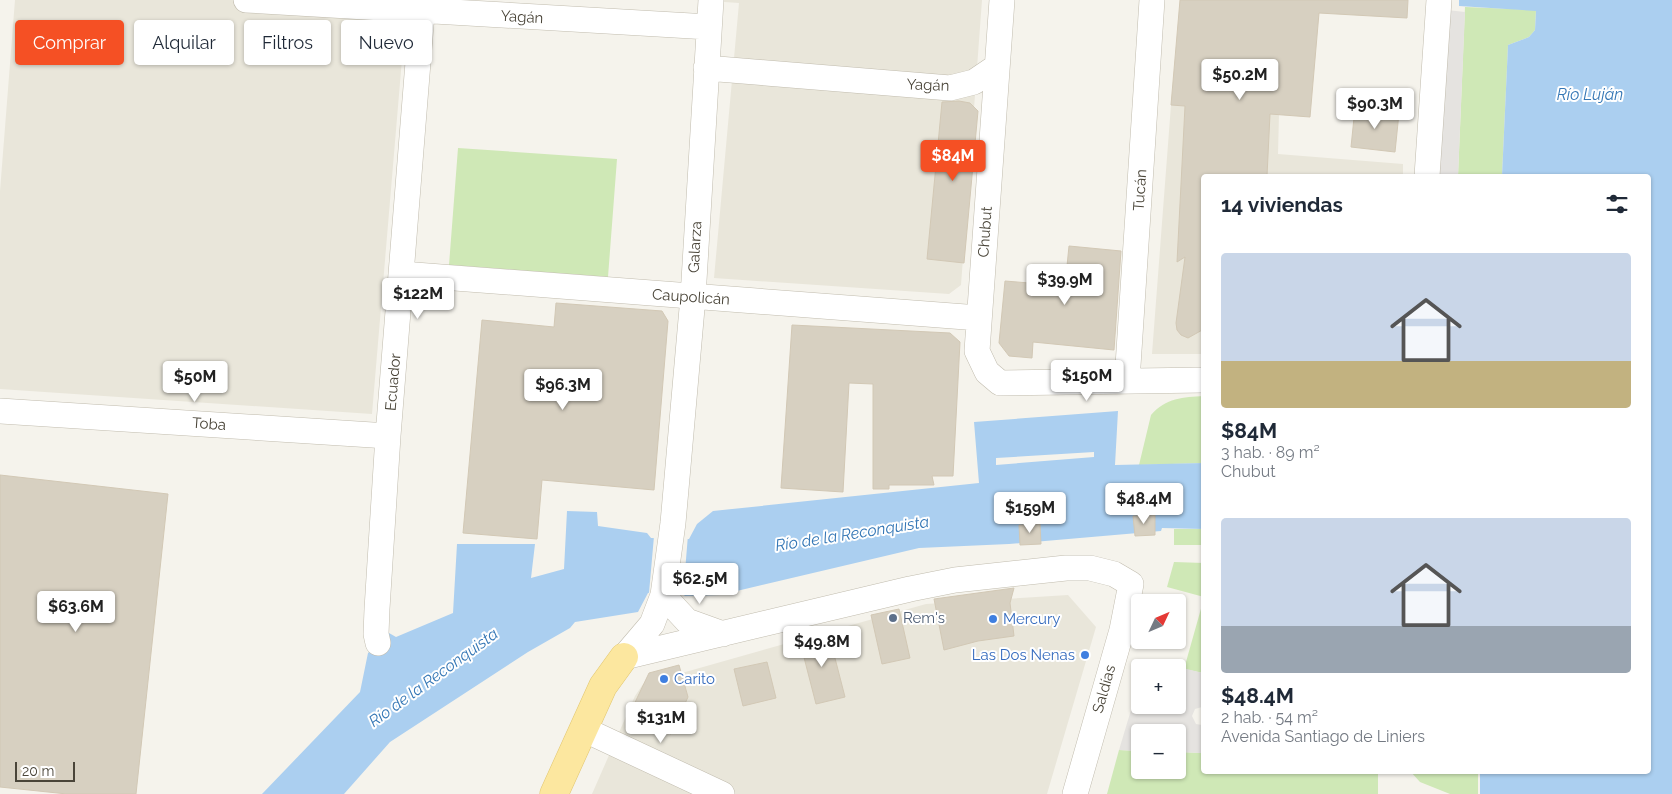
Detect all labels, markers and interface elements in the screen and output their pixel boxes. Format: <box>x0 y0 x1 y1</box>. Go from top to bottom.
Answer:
street label: Yagán <box>500 7 544 27</box>
chip: Comprar <box>15 20 124 65</box>
chip: Alquilar <box>134 20 234 65</box>
chip: Filtros <box>244 20 331 65</box>
chip: Nuevo <box>341 20 432 65</box>
pin: $50.2M <box>1199 58 1281 101</box>
text: $50.2M <box>1212 65 1268 84</box>
street label: Yagán <box>906 75 950 95</box>
water label: Río Luján <box>1557 85 1623 104</box>
pin: $90.3M <box>1334 88 1416 130</box>
text: $90.3M <box>1347 94 1403 113</box>
pin: $84M <box>923 140 983 182</box>
text: $84M <box>932 146 974 165</box>
street label: Tucán <box>1130 168 1150 212</box>
icon: filters <box>1603 190 1631 218</box>
text: 14 viviendas <box>1221 192 1343 217</box>
street label: Chubut <box>974 206 996 258</box>
street label: Galarza <box>685 221 705 273</box>
pin: $39.9M <box>1024 264 1106 306</box>
text: $39.9M <box>1037 270 1093 289</box>
pin: $122M <box>383 278 453 320</box>
text: $122M <box>393 284 443 303</box>
street label: Caupolicán <box>651 285 731 309</box>
icon: home <box>1381 285 1471 375</box>
street label: Ecuador <box>382 352 405 412</box>
pin: $50M <box>165 360 225 403</box>
pin: $150M <box>1052 360 1122 402</box>
text: $150M <box>1062 366 1112 385</box>
text: $50M <box>174 367 216 386</box>
pin: $96.3M <box>522 368 604 411</box>
text: $96.3M <box>535 375 591 394</box>
street label: Toba <box>191 414 227 434</box>
text: $84M <box>1221 418 1277 443</box>
text: 3 hab. · 89 m² <box>1221 443 1320 462</box>
text: Chubut <box>1221 462 1276 481</box>
pin: $48.4M <box>1103 482 1185 525</box>
text: $48.4M <box>1116 489 1172 508</box>
pin: $159M <box>995 492 1065 534</box>
text: $159M <box>1005 498 1055 517</box>
water label: Río de la Reconquista <box>774 512 931 555</box>
icon: home <box>1381 550 1471 640</box>
pin: $62.5M <box>659 562 741 605</box>
text: $62.5M <box>672 569 728 588</box>
pin: $63.6M <box>35 590 117 633</box>
north arrow <box>1131 594 1186 649</box>
map controls <box>1131 594 1186 779</box>
text: $63.6M <box>48 597 104 616</box>
place label: Rem's <box>903 609 945 627</box>
place label: Mercury <box>1003 610 1060 628</box>
marker: Rem's <box>887 612 899 624</box>
marker: Mercury <box>987 613 999 625</box>
water label: Río de la Reconquista <box>365 624 502 731</box>
pin: $49.8M <box>781 626 863 668</box>
text: $49.8M <box>794 632 850 651</box>
place label: Las Dos Nenas <box>972 646 1075 664</box>
marker: Las Dos Nenas <box>1079 649 1091 661</box>
button: + <box>1131 659 1186 714</box>
street label: Saldías <box>1089 663 1119 715</box>
place label: Carito <box>674 670 715 688</box>
marker: Carito <box>658 673 670 685</box>
text: $48.4M <box>1221 683 1294 708</box>
pin: $131M <box>626 702 696 744</box>
text: $131M <box>637 708 685 727</box>
text: 2 hab. · 54 m² <box>1221 708 1318 727</box>
button: − <box>1131 724 1186 779</box>
text: Avenida Santiago de Liniers <box>1221 727 1425 746</box>
scale bar <box>15 759 75 782</box>
text: 20 m <box>22 763 54 779</box>

